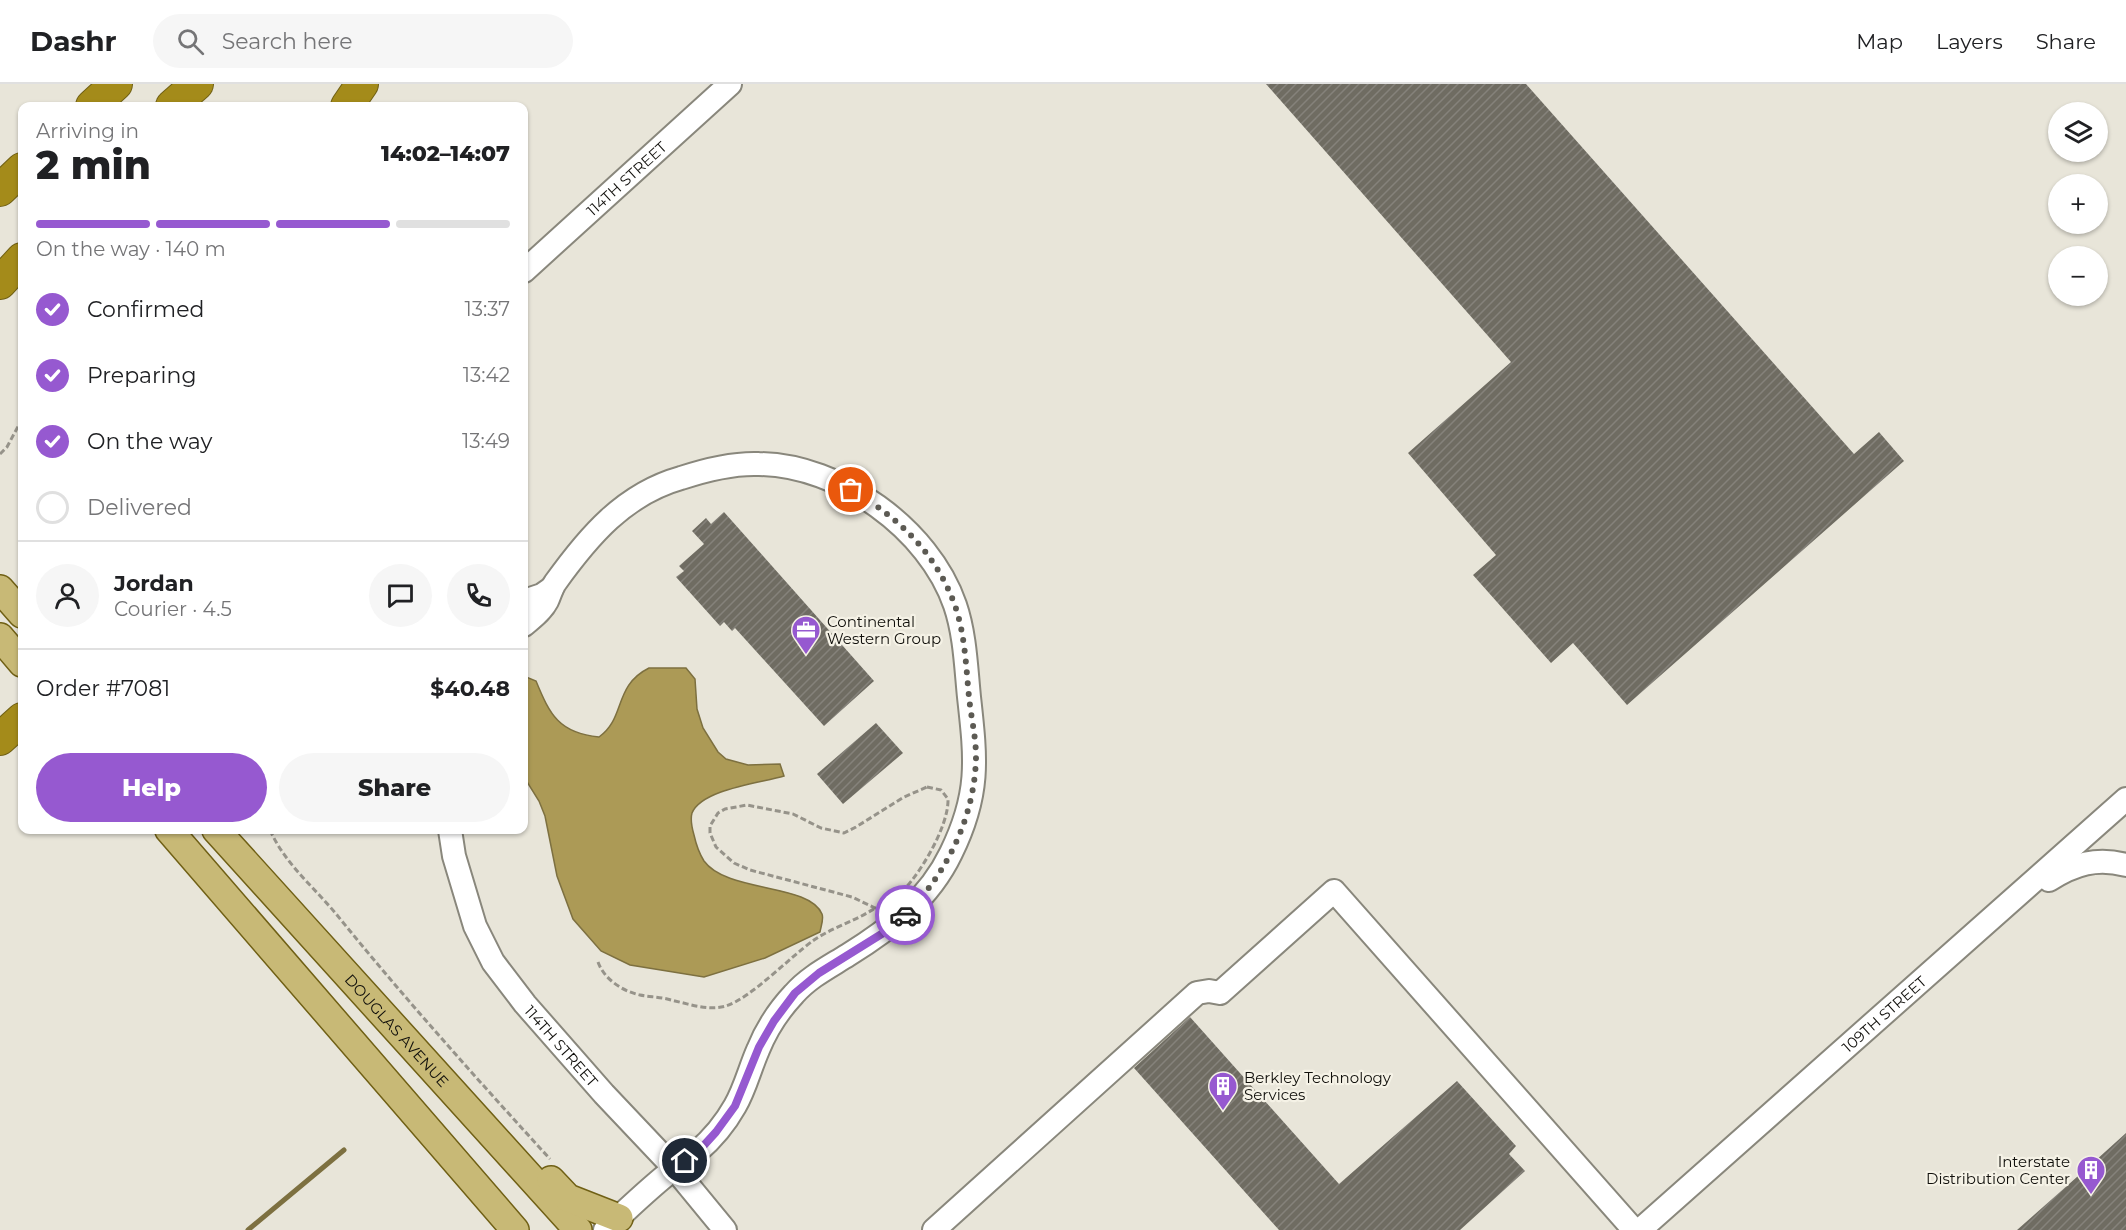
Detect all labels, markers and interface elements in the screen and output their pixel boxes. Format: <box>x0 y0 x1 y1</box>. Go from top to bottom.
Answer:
search box <box>153 14 573 68</box>
text: Dashr <box>30 24 117 58</box>
icon: search <box>174 25 207 58</box>
text: Search here <box>222 28 353 55</box>
text: Map <box>1856 29 1903 54</box>
text: Layers <box>1936 29 2003 54</box>
text: Share <box>2036 29 2096 54</box>
map controls <box>2048 102 2108 306</box>
button: layers <box>2048 102 2108 162</box>
text: Arriving in <box>36 119 139 143</box>
street label: 114TH STREET <box>582 137 671 220</box>
text: 14:02–14:07 <box>381 140 510 167</box>
text: 2 min <box>36 141 151 189</box>
button: + <box>2048 174 2108 234</box>
text: On the way · 140 m <box>36 237 226 261</box>
button: − <box>2048 246 2108 306</box>
icon: check <box>36 293 69 326</box>
text: Confirmed <box>87 296 204 323</box>
text: 13:37 <box>464 297 510 321</box>
icon: check <box>36 359 69 392</box>
text: Preparing <box>87 362 196 389</box>
text: 13:42 <box>463 363 510 387</box>
icon: check <box>36 425 69 458</box>
text: On the way <box>87 428 212 455</box>
text: 13:49 <box>462 429 510 453</box>
pin <box>825 464 876 515</box>
icon: bag <box>834 473 867 506</box>
text: Delivered <box>87 494 192 521</box>
button: person <box>36 564 99 627</box>
button: chat <box>369 564 432 627</box>
button: phone <box>447 564 510 627</box>
text: Jordan <box>114 570 194 597</box>
text: Courier · 4.5 <box>114 597 232 621</box>
place label: Continental Western Group <box>827 612 941 648</box>
office icon: Continental Western Group <box>790 614 822 656</box>
text: Order #7081 <box>36 675 170 702</box>
text: $40.48 <box>430 675 510 702</box>
button: Help <box>36 753 267 822</box>
button: Share <box>279 753 510 822</box>
courier <box>875 885 935 945</box>
icon: car <box>889 899 922 932</box>
street label: DOUGLAS AVENUE <box>341 970 453 1091</box>
street label: 109TH STREET <box>1838 971 1930 1056</box>
street label: 114TH STREET <box>521 1001 603 1091</box>
place label: Berkley Technology Services <box>1244 1068 1392 1104</box>
building icon: Berkley Technology Services <box>1207 1070 1239 1112</box>
pin <box>659 1135 710 1186</box>
icon: home <box>668 1144 701 1177</box>
place label: Interstate Distribution Center <box>1926 1152 2070 1188</box>
building icon: Interstate Distribution Center <box>2075 1154 2107 1196</box>

